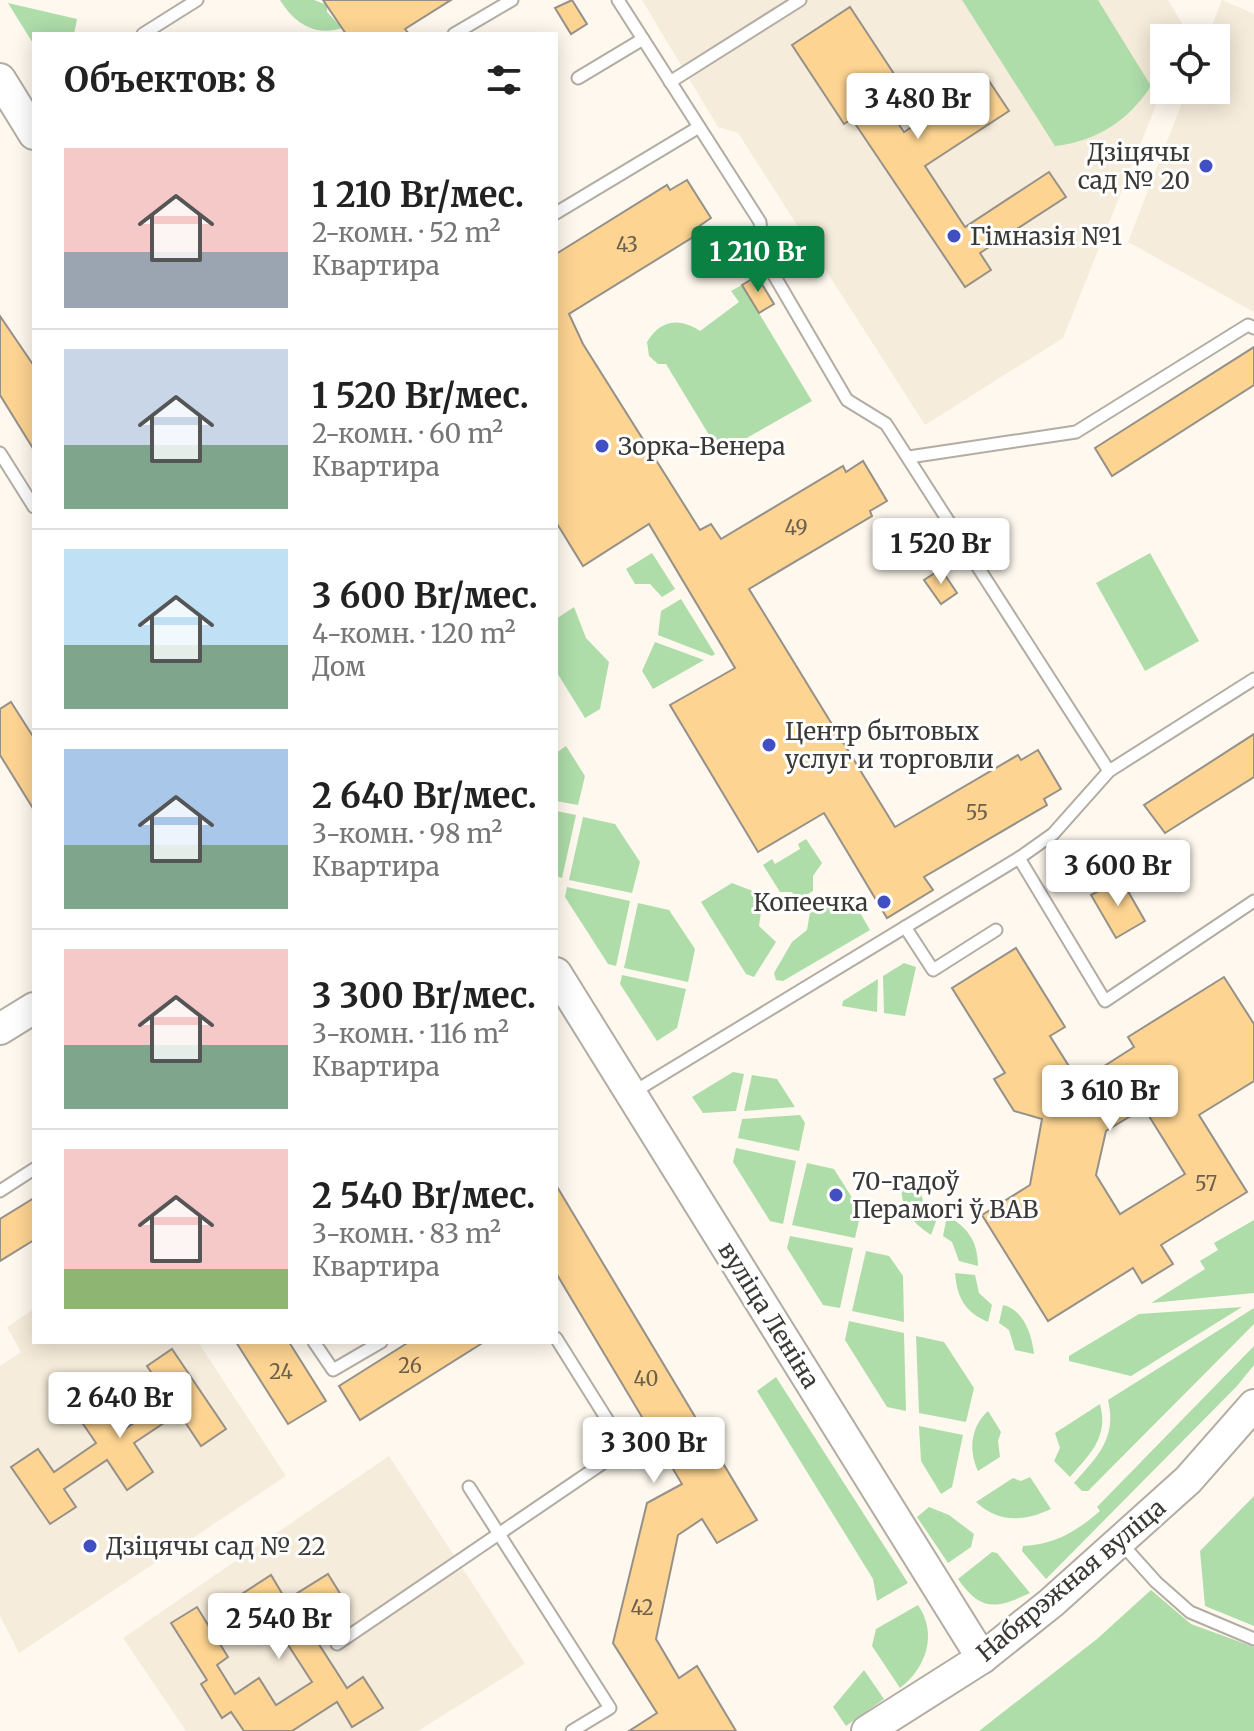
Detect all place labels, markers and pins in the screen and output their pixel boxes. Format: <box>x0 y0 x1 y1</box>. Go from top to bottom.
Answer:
pin: 3 480 Br <box>835 73 1001 141</box>
place label: Дзіцячы сад № 20 <box>1078 137 1190 196</box>
marker: Дзіцячы сад № 20 <box>1197 157 1215 175</box>
place label: Гімназія №1 <box>970 221 1122 252</box>
pin: 1 210 Br <box>675 226 841 294</box>
marker: Гімназія №1 <box>945 227 963 245</box>
place label: Зорка-Венера <box>618 431 786 462</box>
marker: Зорка-Венера <box>593 437 611 455</box>
pin: 1 520 Br <box>858 518 1024 586</box>
place label: Центр бытовых услуг и торговли <box>785 716 994 775</box>
marker: Центр бытовых услуг и торговли <box>760 736 778 754</box>
pin: 3 600 Br <box>1035 840 1201 908</box>
place label: Копеечка <box>753 887 868 918</box>
marker: Копеечка <box>875 893 893 911</box>
pin: 3 610 Br <box>1027 1065 1193 1133</box>
place label: 70-гадоў Перамогі ў ВАВ <box>852 1166 1038 1225</box>
marker: 70-гадоў Перамогі ў ВАВ <box>827 1186 845 1204</box>
pin: 2 640 Br <box>37 1372 203 1440</box>
pin: 3 300 Br <box>571 1417 737 1485</box>
place label: Дзіцячы сад № 22 <box>106 1531 326 1562</box>
marker: Дзіцячы сад № 22 <box>81 1537 99 1555</box>
pin: 2 540 Br <box>196 1593 362 1661</box>

